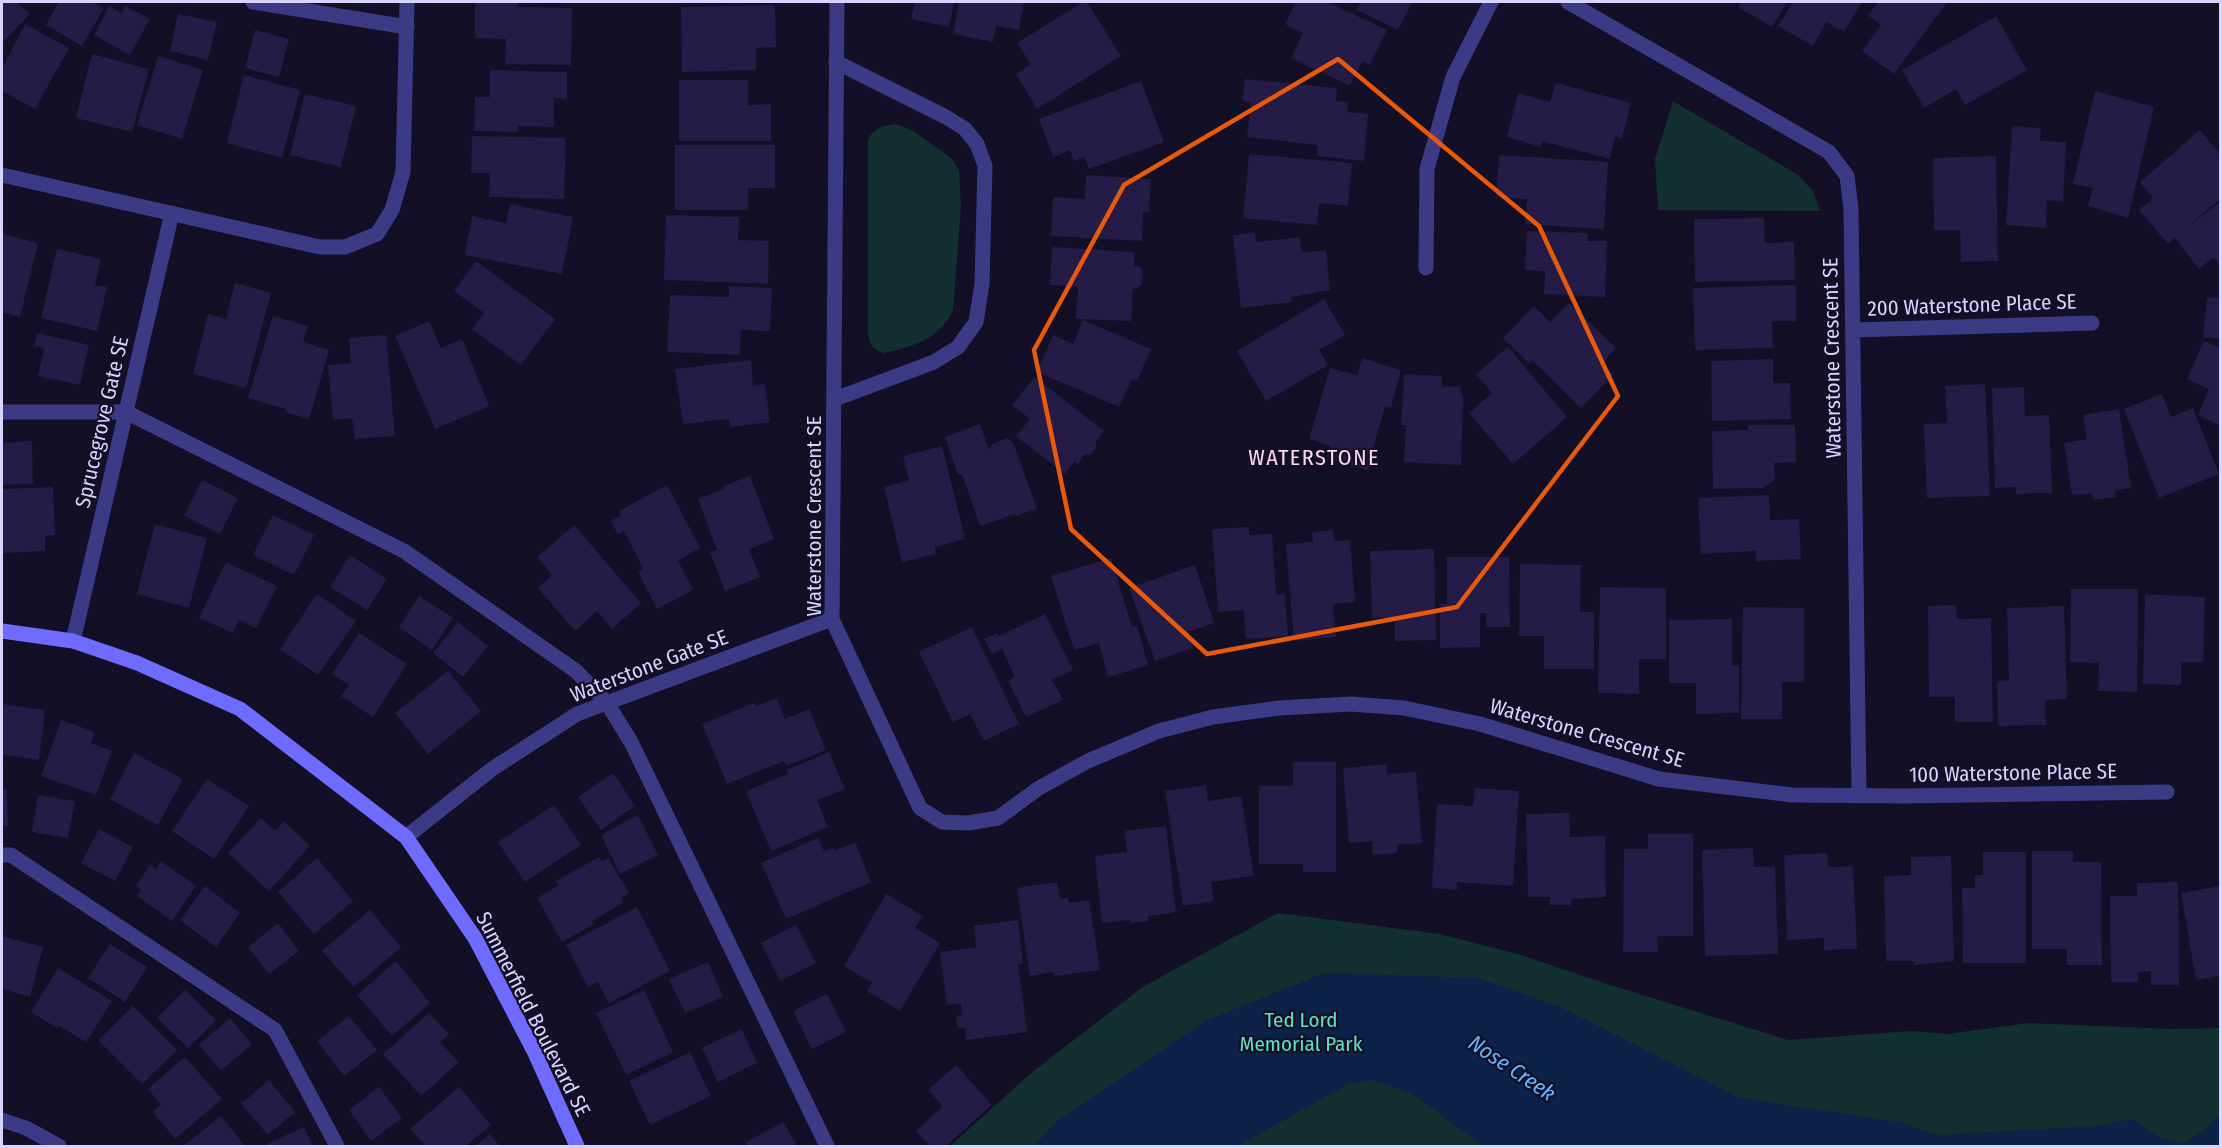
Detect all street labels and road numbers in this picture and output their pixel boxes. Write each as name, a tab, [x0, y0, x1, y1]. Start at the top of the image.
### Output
street label: Waterstone Crescent SE	[1817, 257, 1847, 459]
street label: 200 Waterstone Place SE	[1867, 288, 2077, 322]
street label: Sprucegrove Gate SE	[70, 333, 134, 510]
street label: Waterstone Crescent SE	[801, 415, 827, 616]
street label: Waterstone Gate SE	[567, 624, 732, 708]
street label: Waterstone Crescent SE	[1487, 693, 1687, 773]
street label: 100 Waterstone Place SE	[1909, 758, 2117, 788]
street label: Summerfield Boulevard SE	[470, 907, 596, 1121]

